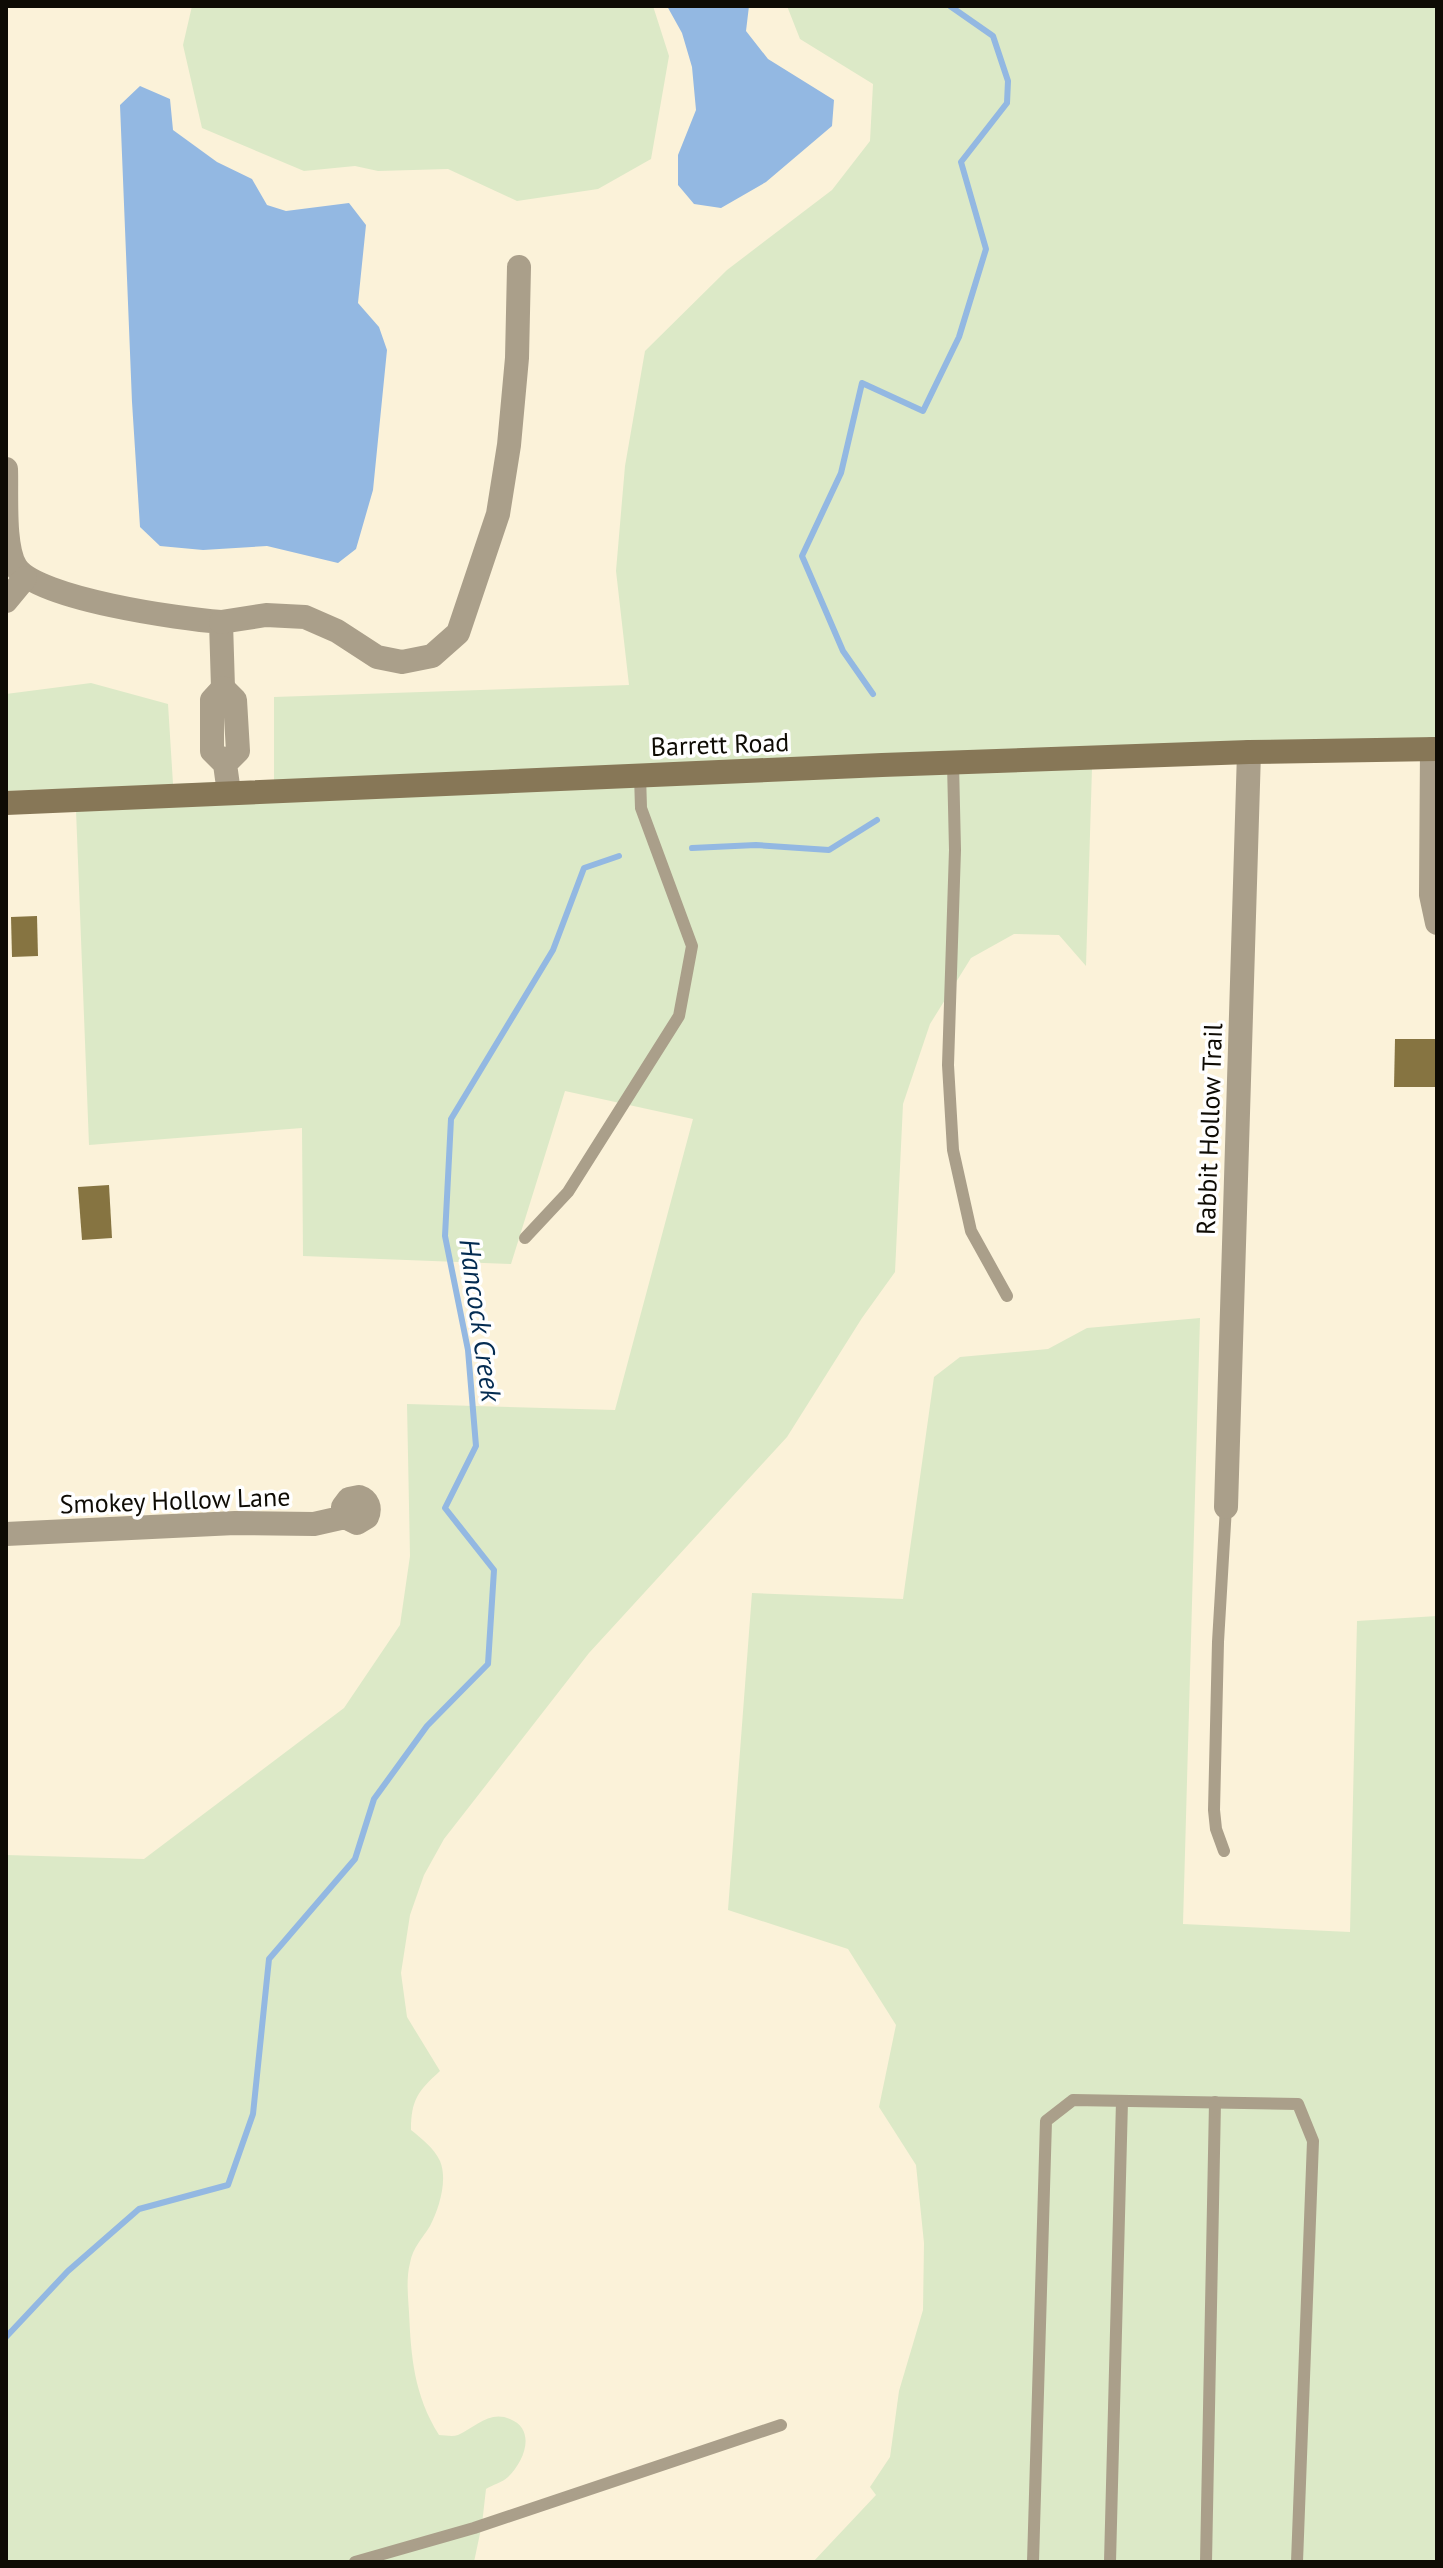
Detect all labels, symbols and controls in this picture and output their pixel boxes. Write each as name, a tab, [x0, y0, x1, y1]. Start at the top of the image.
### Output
street label: Barrett Road	[650, 725, 790, 763]
street label: Rabbit Hollow Trail	[1189, 1022, 1229, 1235]
water label: Hancock Creek	[451, 1236, 511, 1405]
street label: Smokey Hollow Lane	[59, 1479, 291, 1521]

